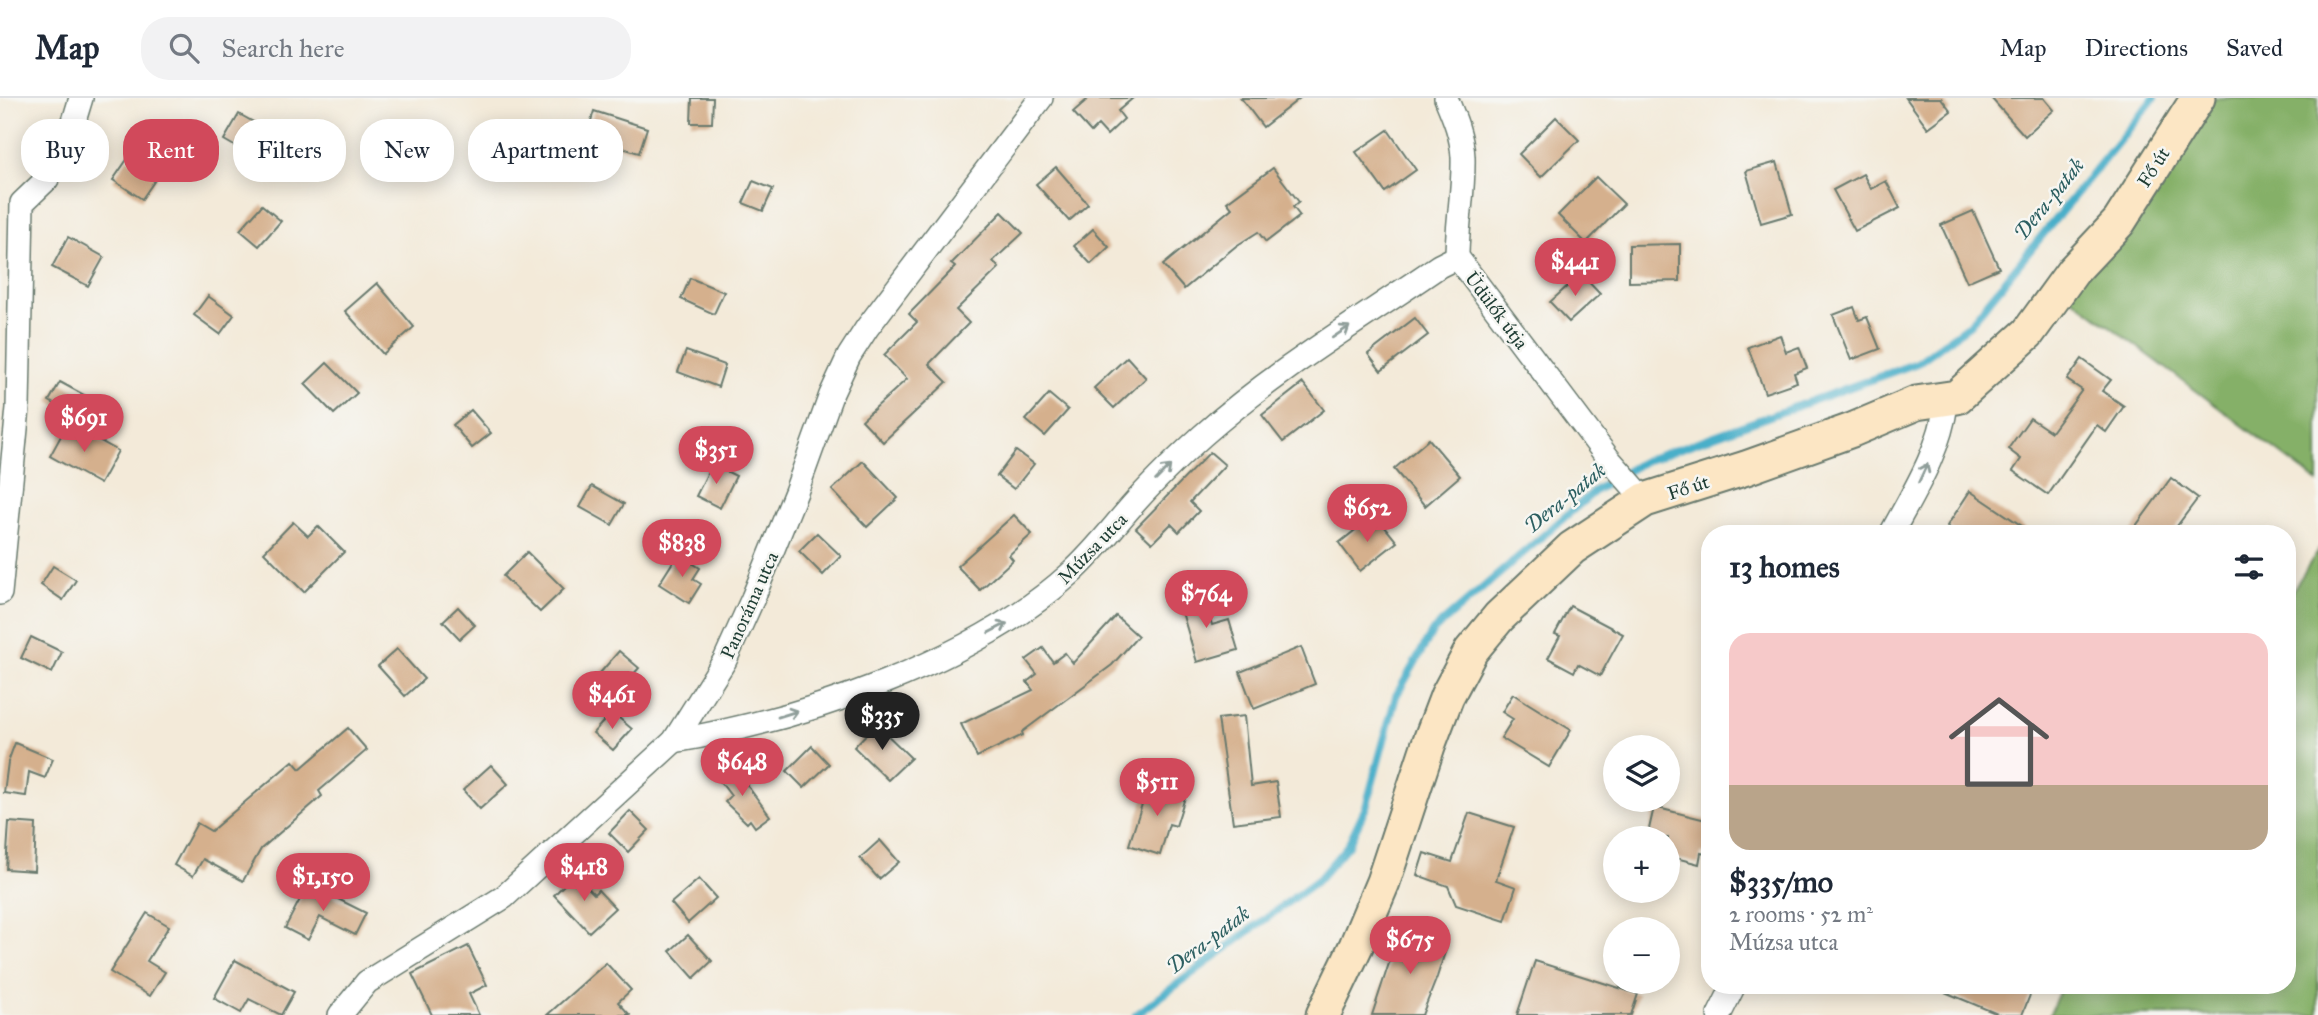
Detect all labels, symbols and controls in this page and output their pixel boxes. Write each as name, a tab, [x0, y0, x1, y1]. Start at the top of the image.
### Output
search box	[141, 17, 631, 80]
text: Map	[35, 28, 99, 68]
icon: search	[165, 29, 203, 67]
text: Search here	[221, 32, 345, 64]
text: Map	[2000, 33, 2047, 63]
text: Directions	[2085, 33, 2188, 63]
text: Saved	[2226, 33, 2283, 63]
chip: Buy	[21, 119, 109, 182]
chip: Rent	[123, 119, 219, 182]
chip: Filters	[233, 119, 346, 182]
chip: New	[360, 119, 454, 182]
chip: Apartment	[468, 119, 623, 182]
street label: Fő út	[2132, 143, 2175, 191]
water label: Dera-patak	[2008, 152, 2090, 245]
pin: $441	[1534, 238, 1616, 298]
text: $441	[1551, 247, 1599, 275]
street label: Üdülők útja	[1460, 267, 1534, 354]
one-way arrow	[1331, 325, 1350, 340]
pin: $691	[43, 394, 125, 454]
text: $691	[61, 403, 107, 431]
pin: $351	[675, 426, 757, 486]
text: $351	[695, 435, 737, 463]
water label: Dera-patak	[1519, 457, 1612, 539]
one-way arrow	[1917, 463, 1930, 484]
one-way arrow	[1154, 465, 1171, 482]
street label: Fő út	[1664, 470, 1712, 505]
pin: $652	[1326, 484, 1408, 544]
text: $652	[1343, 493, 1391, 521]
street label: Múzsa utca	[1053, 507, 1133, 589]
pin: $838	[641, 519, 723, 579]
text: $838	[658, 528, 706, 556]
street label: Panoráma utca	[716, 547, 784, 662]
icon: filters	[2230, 548, 2268, 586]
text: 13 homes	[1729, 549, 1840, 585]
pin: $764	[1165, 570, 1247, 630]
text: $764	[1181, 579, 1231, 607]
one-way arrow	[987, 621, 1008, 634]
pin: $461	[571, 672, 653, 731]
icon: home	[1936, 679, 2062, 805]
text: $461	[588, 680, 636, 708]
pin: $335	[841, 692, 923, 752]
text: $335	[861, 701, 903, 729]
one-way arrow	[776, 706, 798, 719]
map controls	[1603, 735, 1680, 994]
button: layers	[1603, 735, 1680, 812]
pin: $648	[701, 738, 783, 798]
text: $648	[717, 747, 767, 775]
pin: $511	[1116, 758, 1198, 818]
text: $511	[1136, 767, 1178, 795]
button: +	[1603, 826, 1680, 903]
pin: $418	[543, 844, 625, 903]
text: $418	[560, 852, 608, 880]
pin: $1,150	[266, 854, 380, 913]
text: $1,150	[292, 862, 354, 890]
text: $335/mo	[1729, 864, 1833, 900]
water label: Dera-patak	[1161, 900, 1255, 980]
text: 2 rooms · 52 m²	[1729, 900, 1873, 928]
pin: $675	[1369, 916, 1451, 976]
button: −	[1603, 917, 1680, 994]
text: $675	[1386, 925, 1434, 953]
text: Múzsa utca	[1729, 928, 1838, 956]

